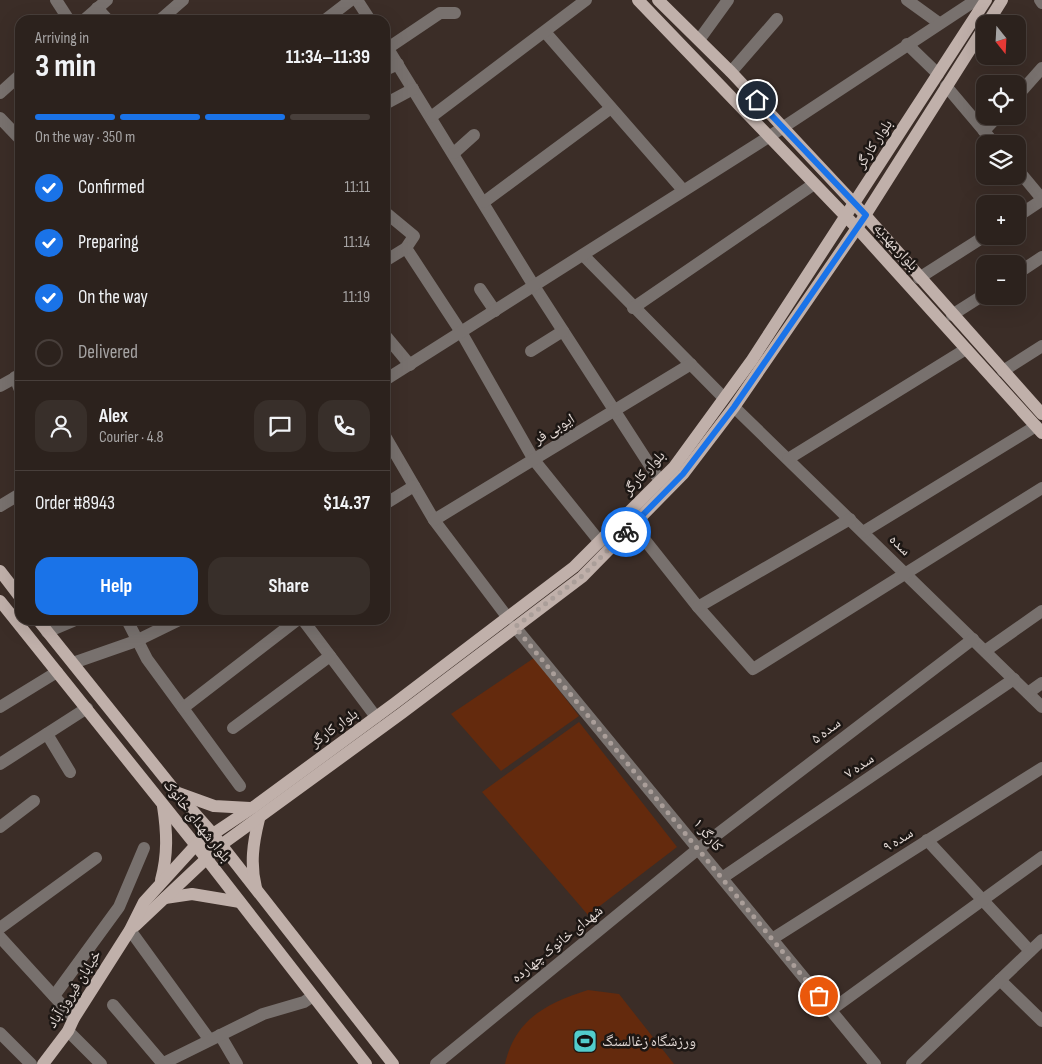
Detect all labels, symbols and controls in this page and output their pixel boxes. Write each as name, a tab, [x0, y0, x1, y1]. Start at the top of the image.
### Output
north arrow	[976, 15, 1026, 65]
map controls	[976, 15, 1026, 305]
text: Arriving in	[35, 29, 89, 48]
text: 11:34–11:39	[286, 46, 370, 69]
text: 3 min	[35, 47, 96, 86]
button: locate	[976, 75, 1026, 125]
pin	[736, 79, 778, 121]
icon: home	[743, 86, 771, 114]
street label: بلوار کارگر	[851, 116, 897, 173]
text: On the way · 350 m	[35, 128, 135, 147]
button: layers	[976, 135, 1026, 185]
icon: check	[35, 174, 63, 202]
text: Confirmed	[78, 176, 145, 199]
text: 11:11	[345, 178, 370, 197]
button: +	[976, 195, 1026, 245]
street label: بلوار مهدیه	[869, 219, 923, 275]
icon: check	[35, 229, 63, 257]
text: Preparing	[78, 231, 139, 254]
text: 11:14	[343, 233, 370, 252]
button: −	[976, 255, 1026, 305]
icon: check	[35, 284, 63, 312]
text: On the way	[78, 286, 148, 309]
text: 11:19	[343, 288, 370, 307]
text: Delivered	[78, 341, 138, 364]
button: person	[35, 400, 87, 452]
button: chat	[254, 400, 306, 452]
button: phone	[318, 400, 370, 452]
text: Alex	[99, 405, 128, 428]
street label: ایوبی فر	[529, 409, 578, 449]
text: Courier · 4.8	[99, 428, 163, 447]
street label: بلوار کارگر	[618, 447, 670, 500]
text: Order #8943	[35, 492, 115, 515]
text: $14.37	[323, 492, 370, 515]
courier	[601, 507, 651, 557]
icon: bike	[612, 518, 640, 546]
street label: سده	[885, 530, 915, 560]
button: Help	[35, 557, 198, 615]
button: Share	[208, 557, 370, 615]
street label: بلوار کارگر	[305, 704, 362, 752]
street label: سده ۵	[807, 714, 845, 748]
street label: سده ۷	[840, 749, 878, 783]
street label: بلوار شهدای خانوک	[159, 776, 235, 866]
street label: کارگر ۱	[689, 815, 727, 855]
street label: سده ۹	[879, 823, 917, 857]
street label: شهدای خانوک چهارده	[507, 901, 607, 987]
street label: خیابان فیروز آباد	[42, 946, 106, 1032]
pin	[798, 975, 840, 1017]
icon: bag	[805, 982, 833, 1010]
sports icon: ورزشگاه زغالسنگ	[572, 1028, 598, 1054]
place label: ورزشگاه زغالسنگ	[602, 1032, 696, 1051]

